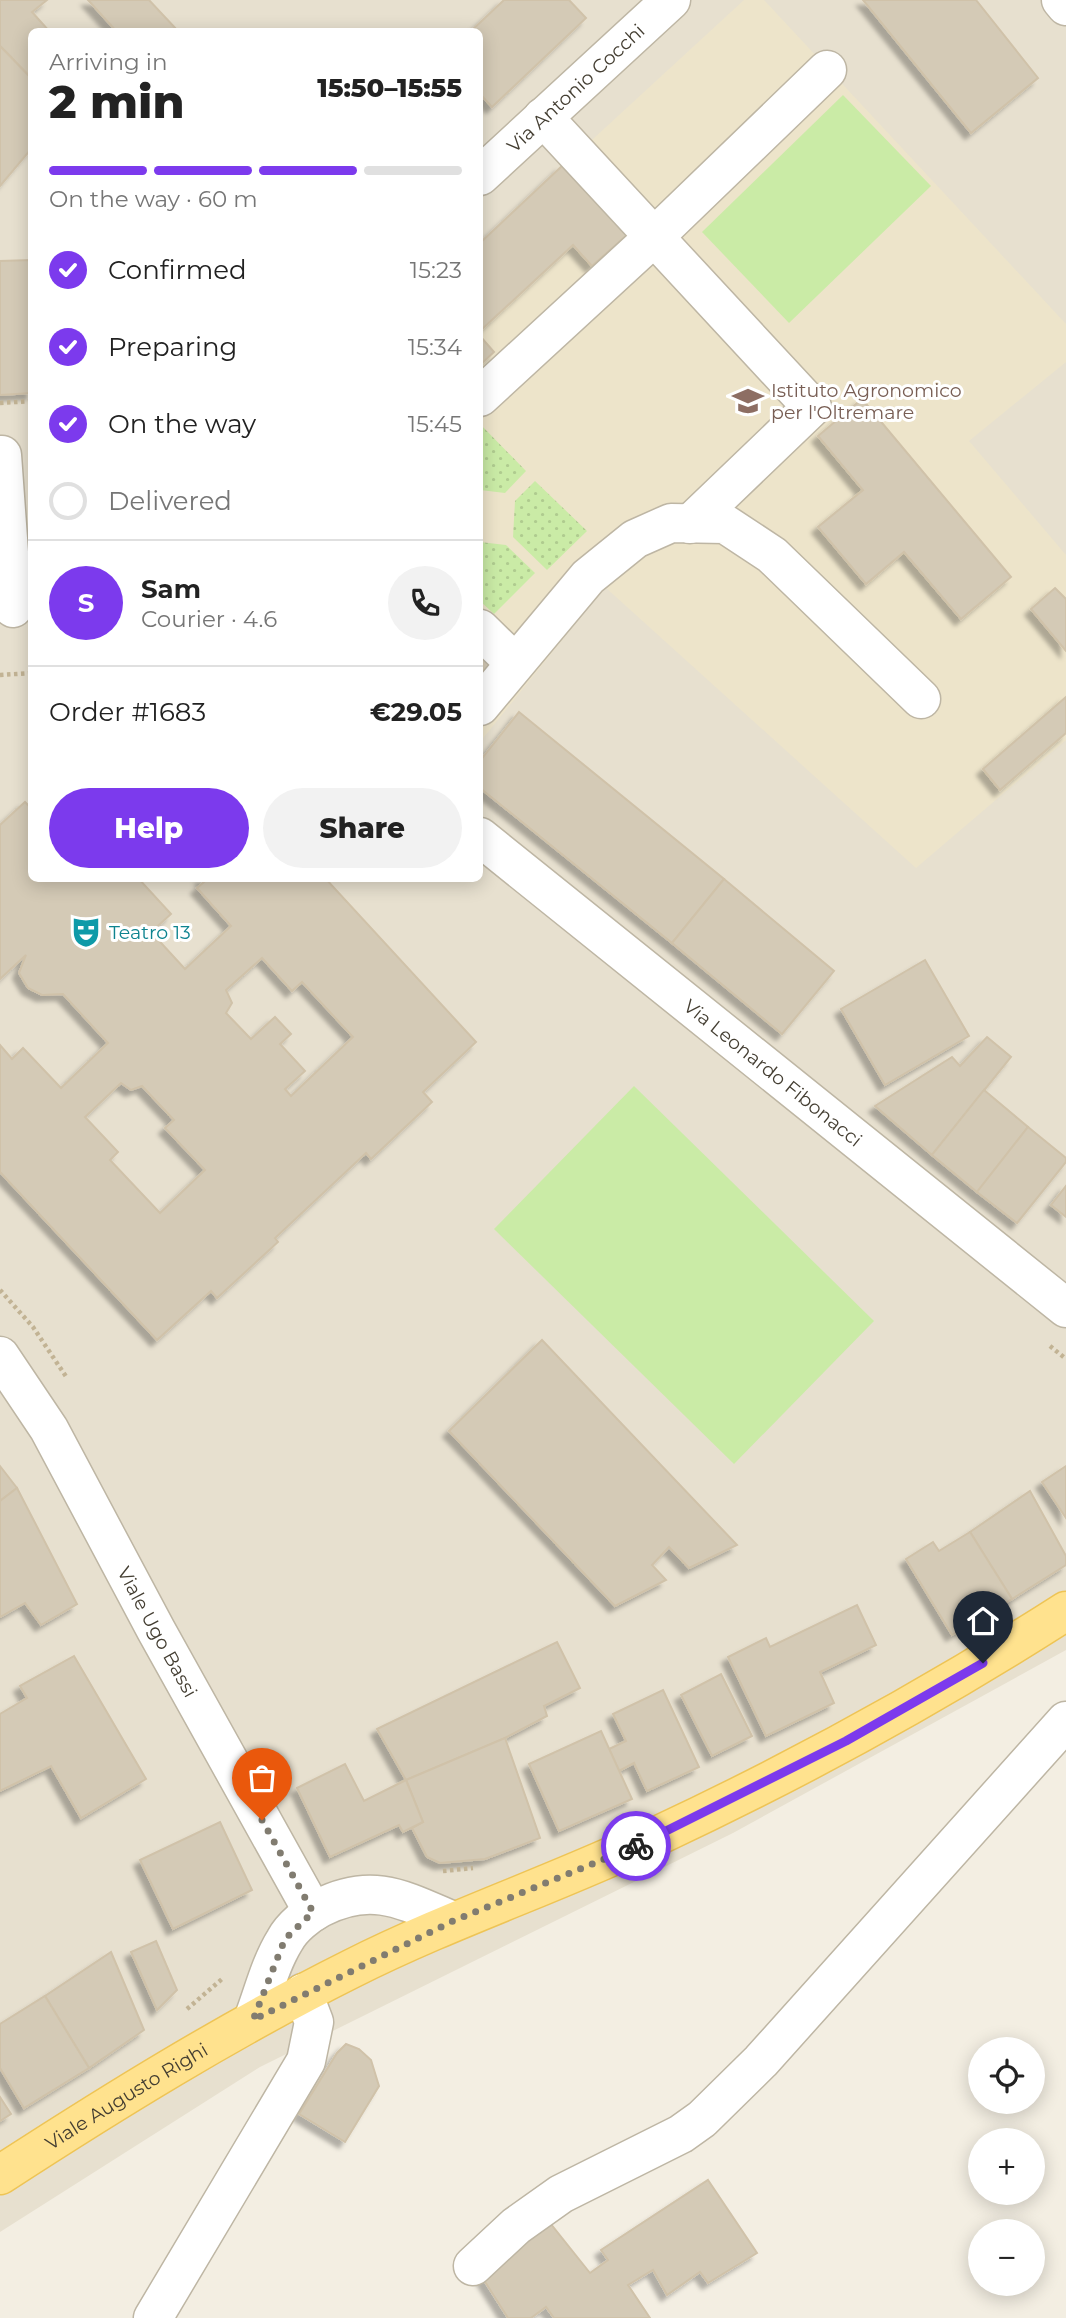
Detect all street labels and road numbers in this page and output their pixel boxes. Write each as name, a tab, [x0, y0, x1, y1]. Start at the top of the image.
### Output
street label: Via Antonio Cocchi	[502, 19, 650, 157]
street label: Via Leonardo Fibonacci	[679, 994, 867, 1152]
street label: Viale Ugo Bassi	[112, 1563, 202, 1701]
street label: Viale Augusto Righi	[41, 2038, 212, 2155]

